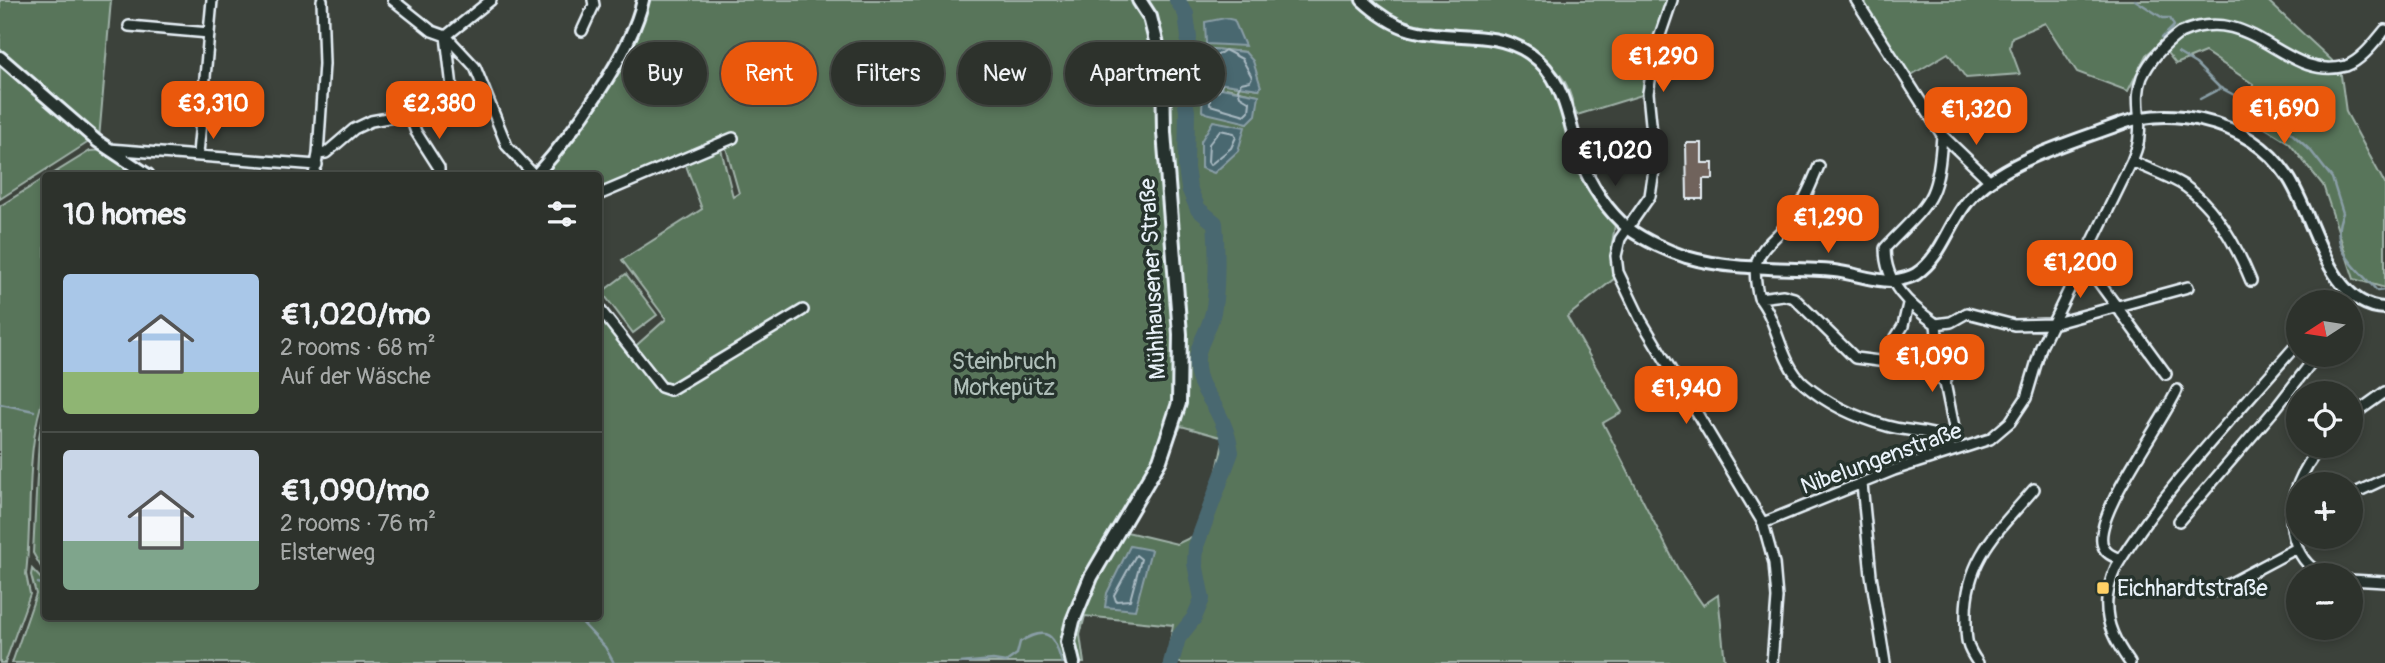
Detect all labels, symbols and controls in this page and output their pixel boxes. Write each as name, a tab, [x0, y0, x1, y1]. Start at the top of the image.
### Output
pin: €1,290	[1606, 34, 1720, 94]
chip: Buy	[623, 42, 707, 105]
chip: Rent	[721, 42, 817, 105]
chip: Filters	[831, 42, 944, 105]
chip: New	[958, 42, 1051, 105]
chip: Apartment	[1065, 42, 1225, 105]
text: €1,290	[1628, 42, 1698, 71]
pin: €3,310	[156, 82, 270, 141]
pin: €2,380	[382, 82, 496, 141]
pin: €1,690	[2227, 86, 2341, 146]
pin: €1,320	[1919, 88, 2033, 147]
text: €3,310	[177, 89, 249, 118]
text: €2,380	[402, 89, 476, 118]
text: €1,690	[2249, 94, 2319, 123]
text: €1,320	[1940, 95, 2012, 124]
pin: €1,020	[1558, 128, 1672, 188]
text: €1,020	[1578, 136, 1652, 165]
street label: Mühlhausener Straße	[1133, 177, 1172, 380]
icon: filters	[543, 195, 581, 233]
text: 10 homes	[63, 196, 186, 233]
pin: €1,290	[1771, 196, 1885, 255]
text: €1,290	[1793, 203, 1863, 232]
pin: €1,200	[2023, 240, 2137, 300]
text: €1,200	[2043, 248, 2117, 277]
north arrow	[2286, 290, 2362, 368]
map controls	[2286, 290, 2363, 640]
text: €1,020/mo	[280, 296, 430, 333]
icon: home	[119, 302, 203, 386]
text: 2 rooms · 68 m²	[280, 333, 436, 362]
pin: €1,090	[1875, 334, 1989, 394]
text: €1,090	[1895, 342, 1969, 371]
park label: Steinbruch Morkepütz	[952, 347, 1056, 402]
text: Auf der Wäsche	[280, 362, 431, 391]
pin: €1,940	[1629, 366, 1743, 426]
text: €1,940	[1651, 374, 1721, 403]
button: locate	[2286, 381, 2363, 458]
street label: Nibelungenstraße	[1796, 416, 1966, 501]
text: €1,090/mo	[280, 472, 429, 509]
button: +	[2286, 472, 2363, 549]
icon: home	[119, 478, 203, 562]
text: 2 rooms · 76 m²	[280, 509, 436, 538]
text: Elsterweg	[280, 538, 375, 567]
button: −	[2286, 563, 2363, 640]
place label: Eichhardtstraße	[2117, 574, 2268, 603]
marker: Eichhardtstraße	[2095, 580, 2111, 596]

